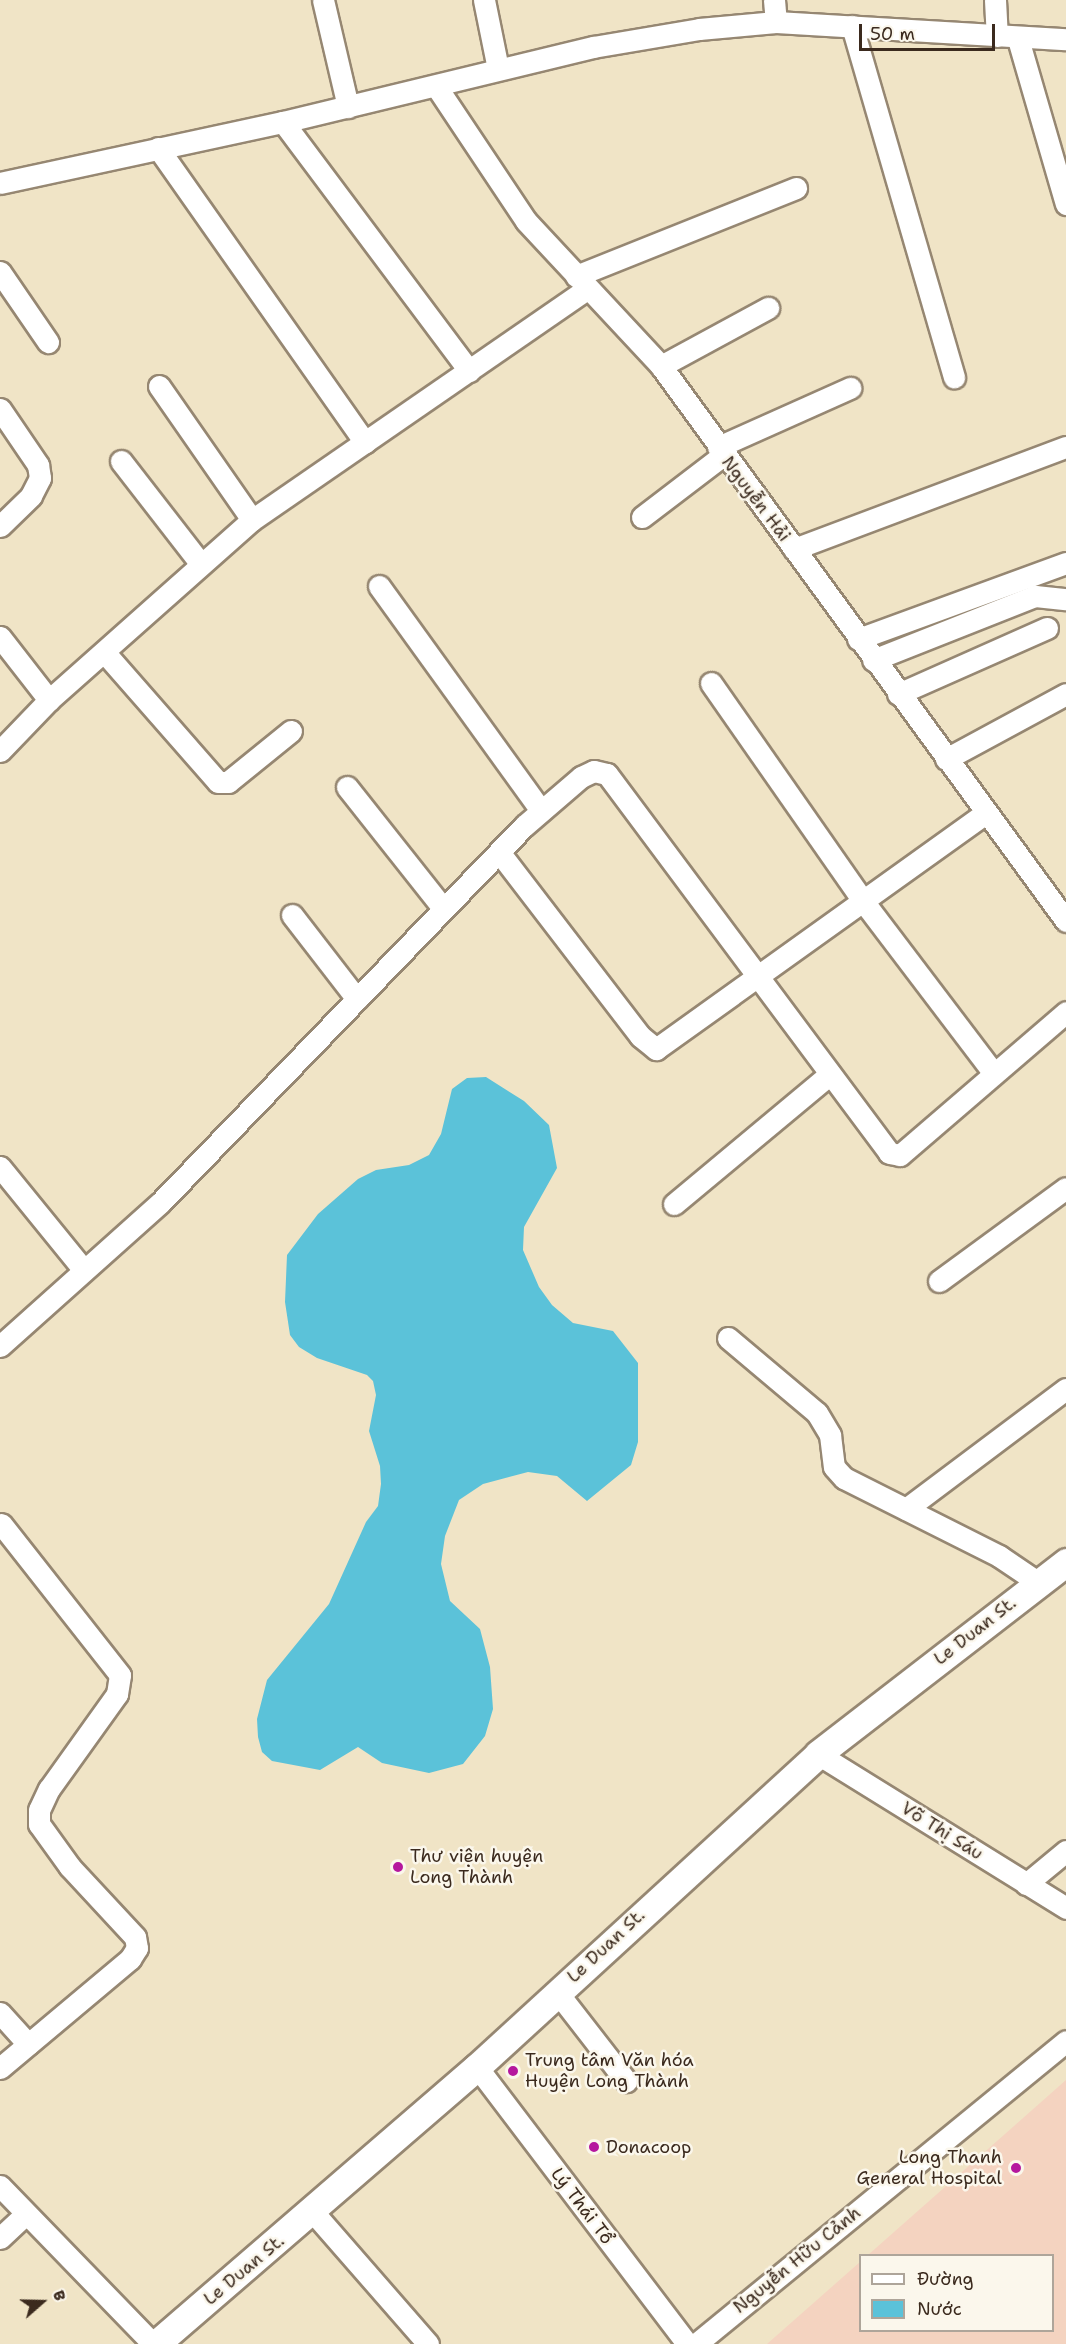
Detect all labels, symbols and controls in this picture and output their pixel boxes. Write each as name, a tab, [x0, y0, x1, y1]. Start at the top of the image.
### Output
scale bar	[862, 12, 998, 50]
text: 50 m	[870, 22, 915, 46]
street label: Nguyễn Hải	[717, 452, 795, 546]
street label: Le Duan St.	[930, 1592, 1020, 1670]
street label: Võ Thị Sáu	[897, 1797, 987, 1865]
place label: Thư viện huyện Long Thành	[410, 1846, 543, 1888]
marker: Thư viện huyện Long Thành	[391, 1860, 405, 1874]
street label: Le Duan St.	[563, 1905, 649, 1987]
place label: Trung tâm Văn hóa Huyện Long Thành	[525, 2050, 694, 2092]
marker: Trung tâm Văn hóa Huyện Long Thành	[506, 2064, 520, 2078]
place label: Donacoop	[606, 2136, 691, 2158]
marker: Donacoop	[587, 2140, 601, 2154]
place label: Long Thanh General Hospital	[856, 2147, 1002, 2190]
marker: Long Thanh General Hospital	[1007, 2159, 1025, 2177]
street label: Lý Thái Tổ	[546, 2164, 618, 2248]
street label: Nguyễn Hữu Cảnh	[729, 2202, 865, 2318]
street label: Le Duan St.	[199, 2230, 289, 2310]
legend	[859, 2254, 1054, 2332]
text: Đường	[917, 2267, 974, 2291]
north arrow	[12, 2272, 72, 2332]
text: B	[48, 2287, 71, 2304]
text: Nước	[917, 2297, 962, 2321]

